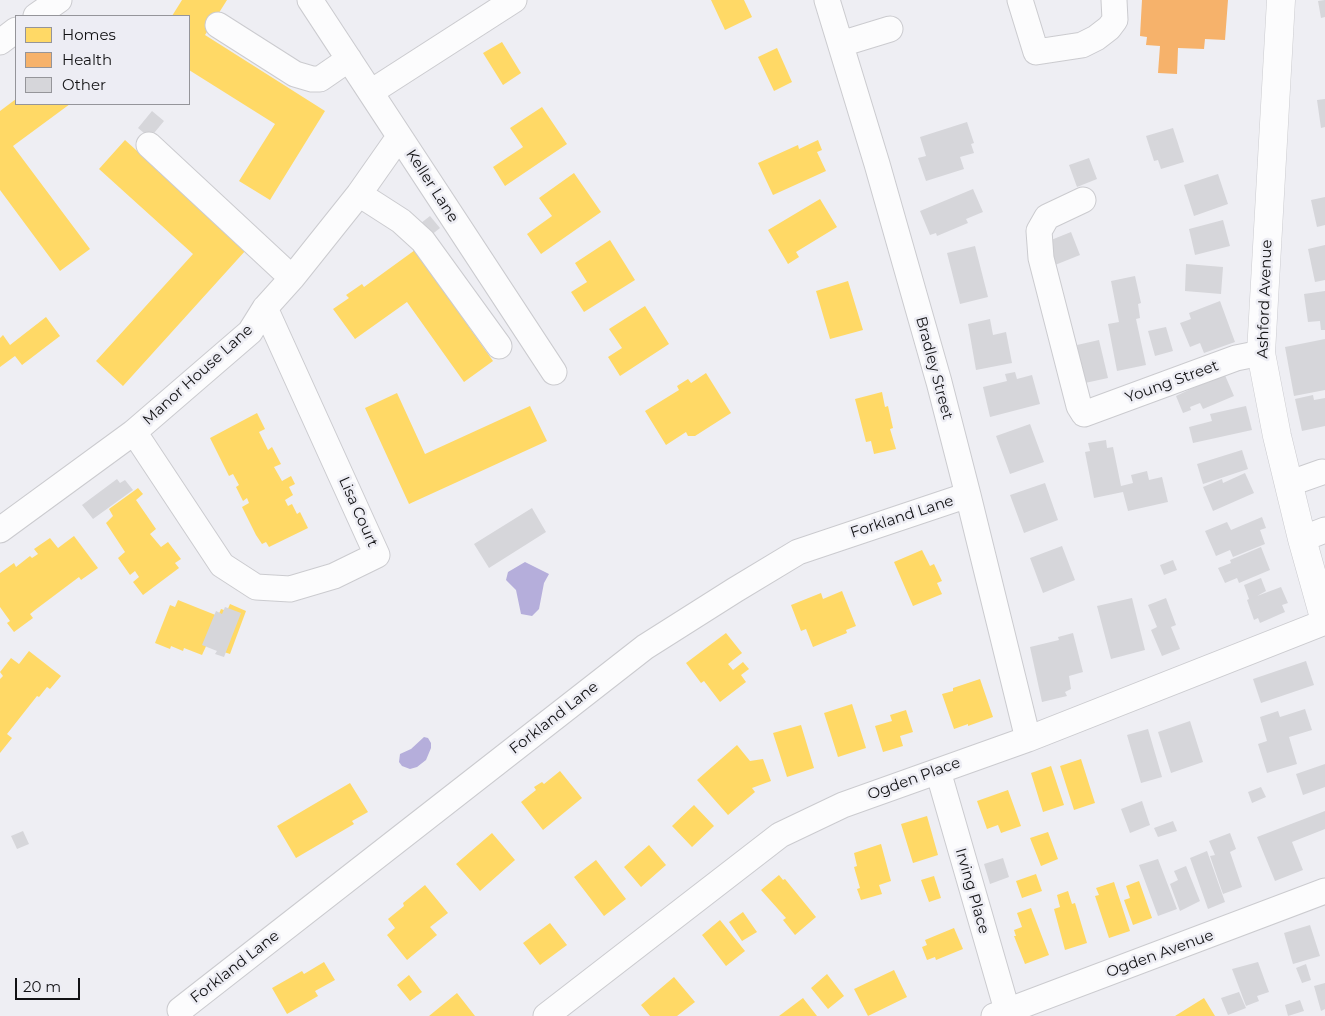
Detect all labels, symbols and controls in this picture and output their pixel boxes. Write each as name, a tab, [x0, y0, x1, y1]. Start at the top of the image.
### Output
legend	[15, 15, 190, 105]
text: Homes	[62, 25, 116, 44]
text: Health	[62, 50, 112, 69]
text: Other	[62, 75, 106, 94]
street label: Keller Lane	[402, 146, 462, 226]
street label: Ashford Avenue	[1254, 239, 1276, 359]
street label: Bradley Street	[912, 314, 956, 422]
street label: Manor House Lane	[139, 321, 257, 429]
street label: Young Street	[1123, 357, 1221, 407]
street label: Lisa Court	[335, 474, 381, 550]
street label: Forkland Lane	[848, 492, 956, 542]
street label: Forkland Lane	[506, 678, 602, 758]
street label: Ogden Place	[865, 754, 963, 804]
street label: Irving Place	[951, 846, 993, 936]
street label: Ogden Avenue	[1104, 926, 1216, 982]
street label: Forkland Lane	[187, 927, 283, 1007]
scale bar	[18, 968, 82, 1000]
text: 20 m	[23, 977, 61, 996]

